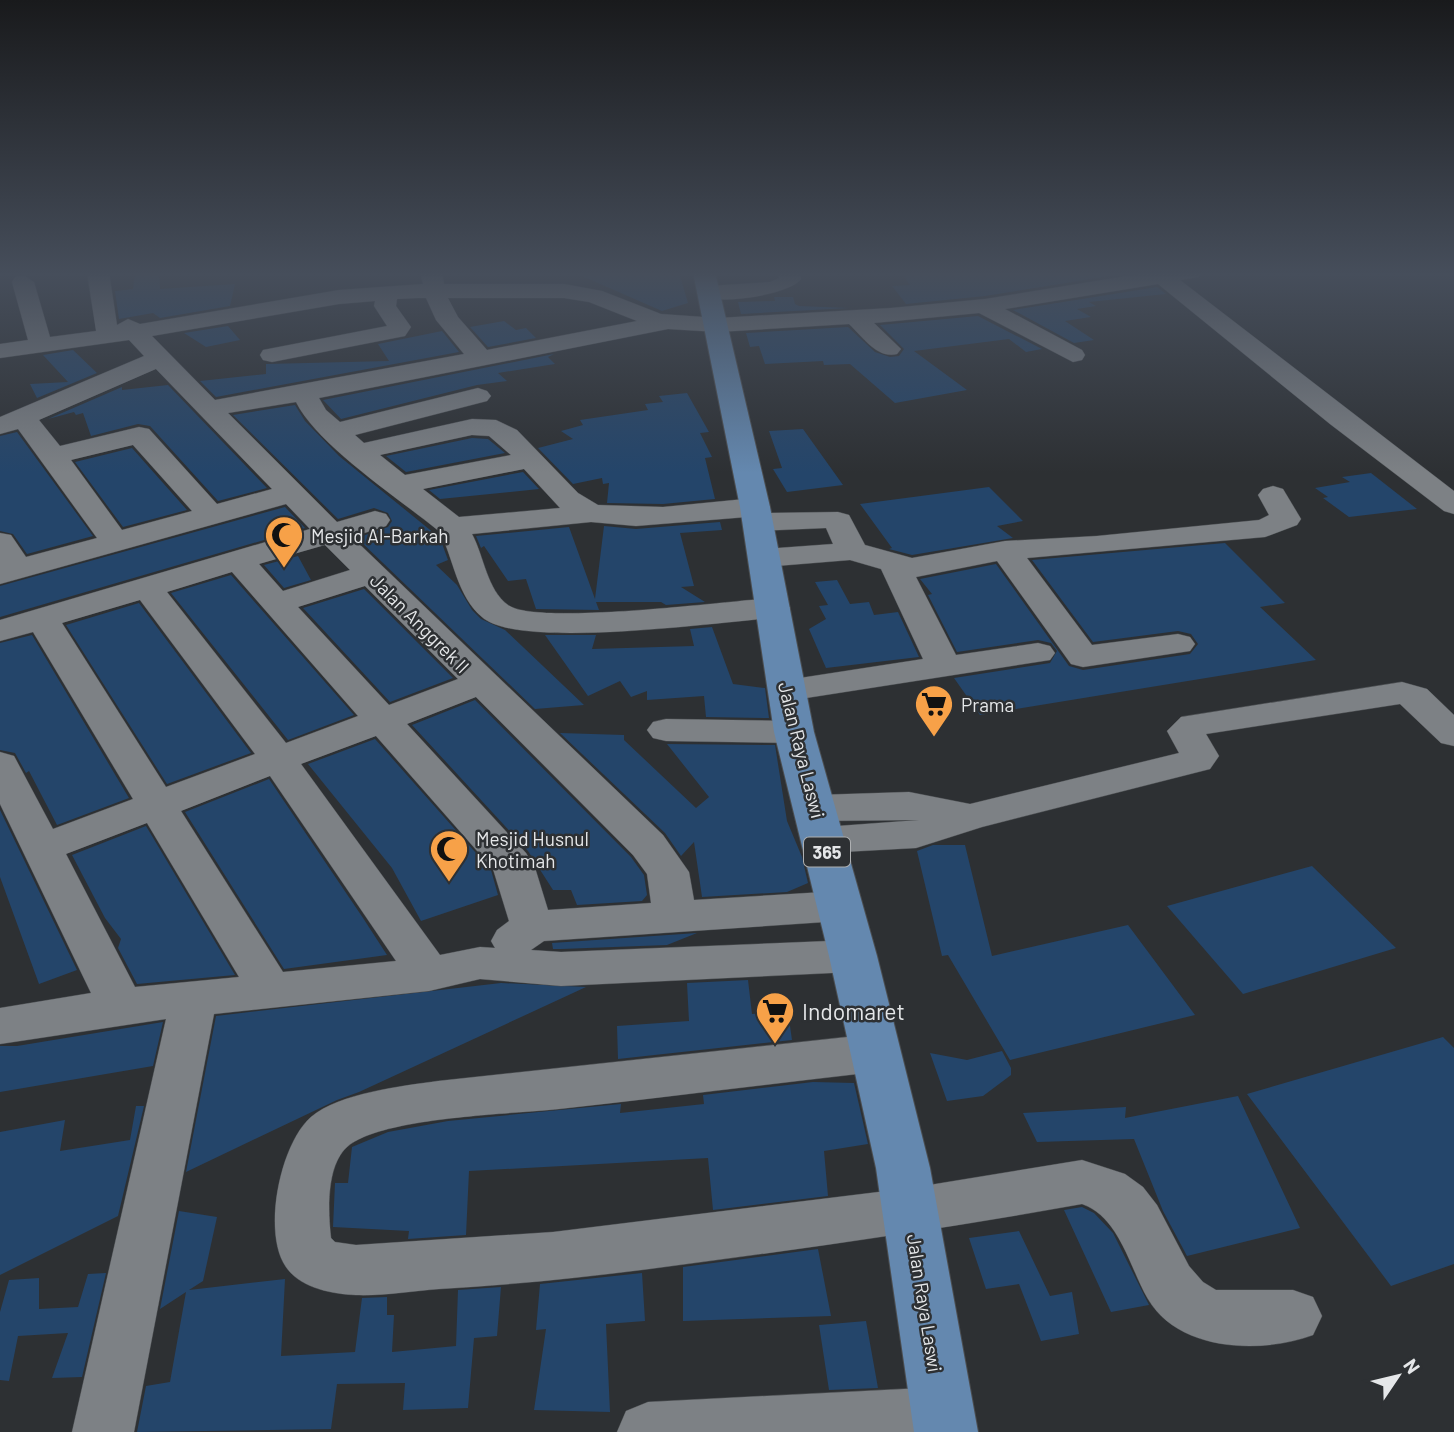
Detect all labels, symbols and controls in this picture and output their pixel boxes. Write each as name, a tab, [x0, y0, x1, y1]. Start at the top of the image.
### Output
mosque icon: Mesjid Al-Barkah	[263, 514, 305, 569]
place label: Mesjid Al-Barkah	[311, 524, 448, 547]
street label: Jalan Anggrek II	[366, 569, 474, 677]
street label: Jalan Raya Laswi	[774, 679, 830, 821]
supermarket icon: Prama	[913, 683, 955, 738]
place label: Prama	[961, 693, 1014, 716]
place label: Mesjid Husnul Khotimah	[476, 827, 589, 872]
mosque icon: Mesjid Husnul Khotimah	[428, 828, 470, 883]
road number: 365	[804, 838, 850, 866]
supermarket icon: Indomaret	[754, 990, 796, 1045]
place label: Indomaret	[802, 997, 905, 1025]
street label: Jalan Raya Laswi	[903, 1232, 947, 1374]
north arrow	[1363, 1341, 1433, 1411]
text: N	[1399, 1354, 1425, 1378]

